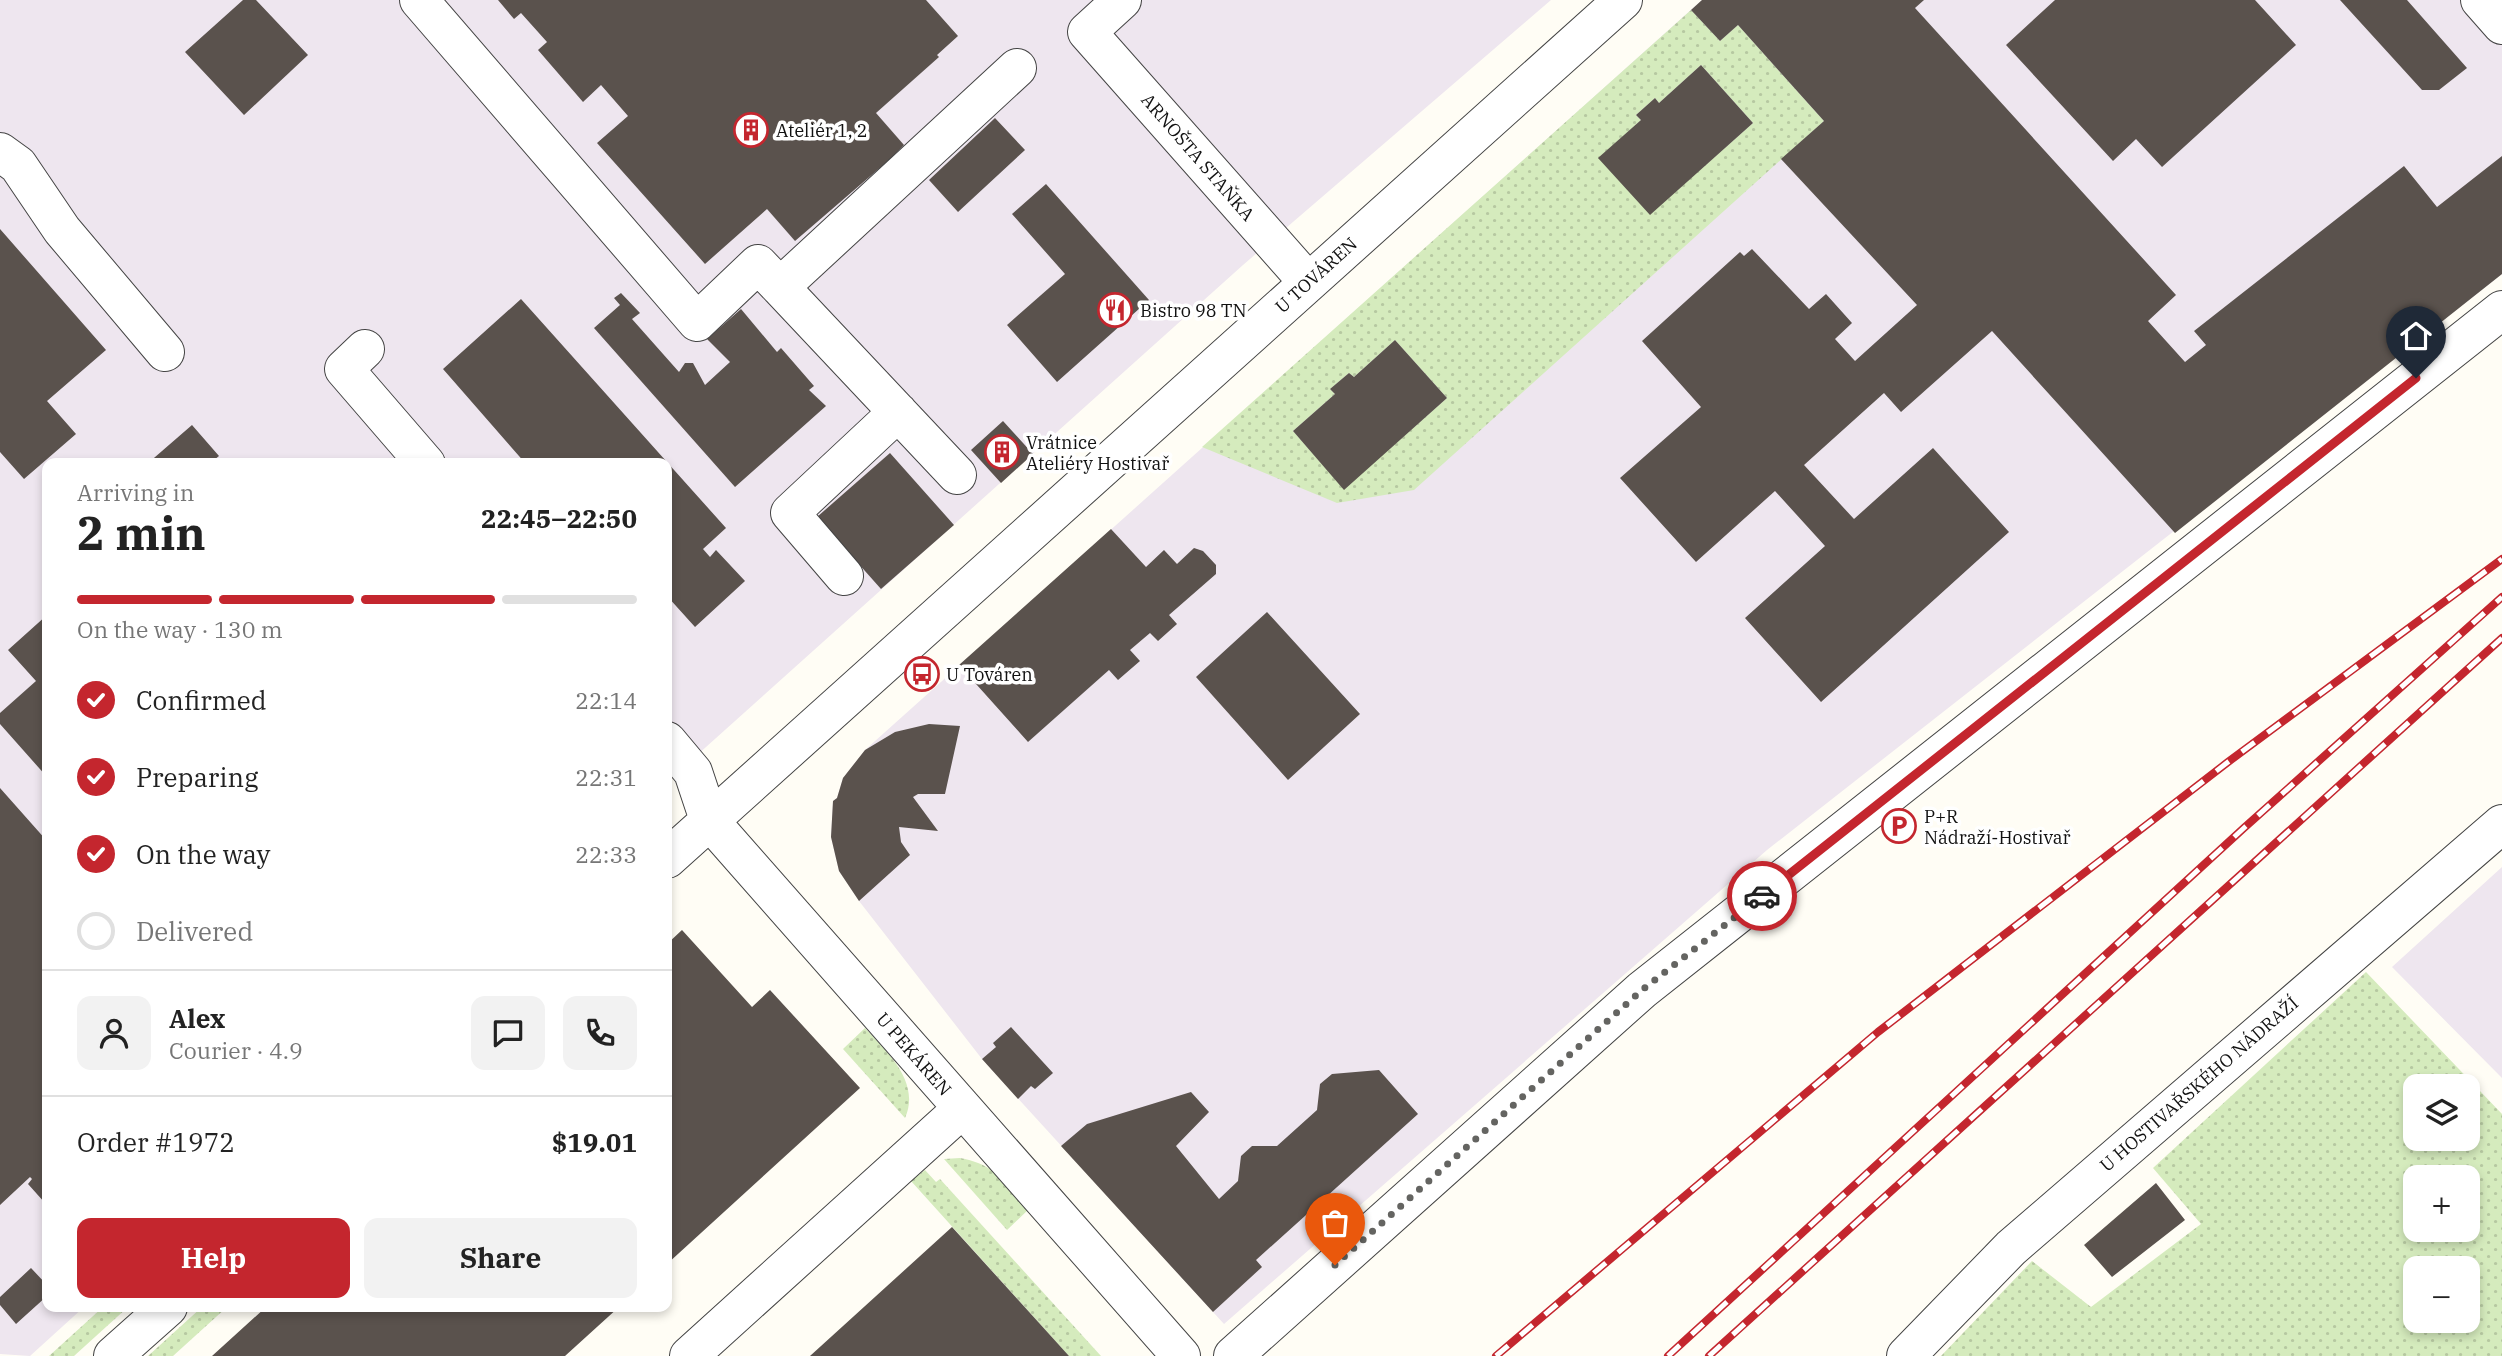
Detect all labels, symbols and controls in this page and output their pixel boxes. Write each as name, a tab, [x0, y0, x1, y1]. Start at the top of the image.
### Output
street label: ARNOŠTA STAŇKA	[1136, 88, 1261, 226]
building icon: Ateliér 1, 2	[732, 111, 770, 149]
place label: Ateliér 1, 2	[776, 119, 868, 142]
street label: U TOVÁREN	[1270, 232, 1362, 318]
restaurant icon: Bistro 98 TN	[1096, 291, 1134, 329]
place label: Bistro 98 TN	[1140, 299, 1247, 322]
pin	[2386, 306, 2446, 378]
icon: home	[2397, 317, 2435, 355]
place label: Vrátnice Ateliéry Hostivař	[1026, 431, 1169, 475]
building icon: Vrátnice Ateliéry Hostivař	[983, 433, 1021, 471]
text: Arriving in	[77, 477, 194, 507]
text: 22:45–22:50	[481, 501, 637, 535]
text: 2 min	[77, 503, 206, 563]
text: On the way · 130 m	[77, 614, 283, 644]
bus stop icon: U Továren	[903, 655, 941, 693]
place label: U Továren	[946, 663, 1033, 686]
icon: check	[77, 681, 115, 719]
text: Confirmed	[136, 683, 267, 717]
text: 22:14	[575, 685, 637, 715]
icon: check	[77, 758, 115, 796]
text: Preparing	[136, 760, 258, 794]
text: 22:31	[575, 762, 637, 792]
place label: P+R Nádraží-Hostivař	[1924, 805, 2071, 849]
parking icon: P+R Nádraží-Hostivař	[1880, 807, 1918, 845]
icon: check	[77, 835, 115, 873]
text: On the way	[136, 837, 270, 871]
text: 22:33	[575, 839, 637, 869]
courier	[1727, 861, 1797, 931]
icon: car	[1743, 877, 1781, 915]
text: Delivered	[136, 914, 253, 948]
street label: U HOSTIVAŘSKÉHO NÁDRAŽÍ	[2095, 991, 2303, 1177]
button: person	[77, 996, 151, 1070]
button: chat	[471, 996, 545, 1070]
button: phone	[563, 996, 637, 1070]
text: Alex	[169, 1001, 225, 1035]
street label: U PEKÁREN	[872, 1008, 956, 1100]
text: Courier · 4.9	[169, 1035, 303, 1065]
map controls	[2403, 1074, 2480, 1333]
button: layers	[2403, 1074, 2480, 1151]
text: Order #1972	[77, 1125, 235, 1159]
text: $19.01	[552, 1125, 637, 1159]
button: +	[2403, 1165, 2480, 1242]
pin	[1305, 1193, 1365, 1265]
icon: bag	[1316, 1204, 1354, 1242]
button: Help	[77, 1218, 350, 1298]
button: Share	[364, 1218, 637, 1298]
button: −	[2403, 1256, 2480, 1333]

